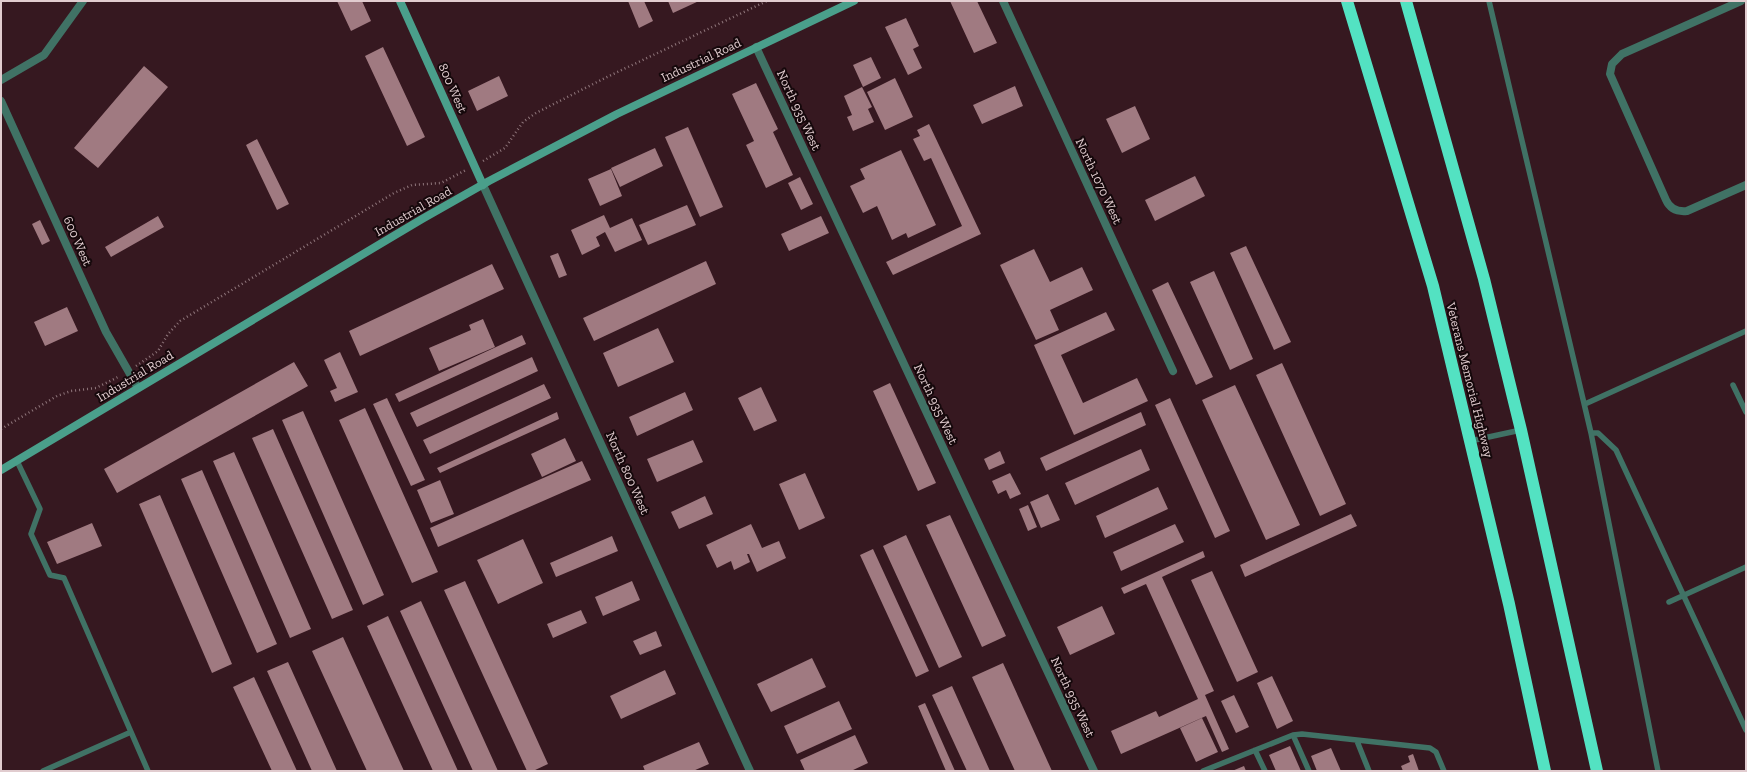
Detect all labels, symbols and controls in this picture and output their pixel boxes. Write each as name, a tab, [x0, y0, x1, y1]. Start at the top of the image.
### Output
street label: Industrial Road	[659, 35, 743, 85]
street label: 800 West	[435, 61, 471, 115]
street label: North 935 West	[774, 67, 824, 153]
street label: North 1070 West	[1073, 136, 1126, 227]
street label: Industrial Road	[372, 183, 454, 239]
street label: 600 West	[60, 214, 96, 268]
street label: Veterans Memorial Highway	[1443, 300, 1497, 460]
street label: Industrial Road	[94, 347, 176, 405]
street label: North 935 West	[911, 361, 961, 447]
street label: North 800 West	[603, 429, 653, 517]
street label: North 935 West	[1048, 654, 1098, 740]

